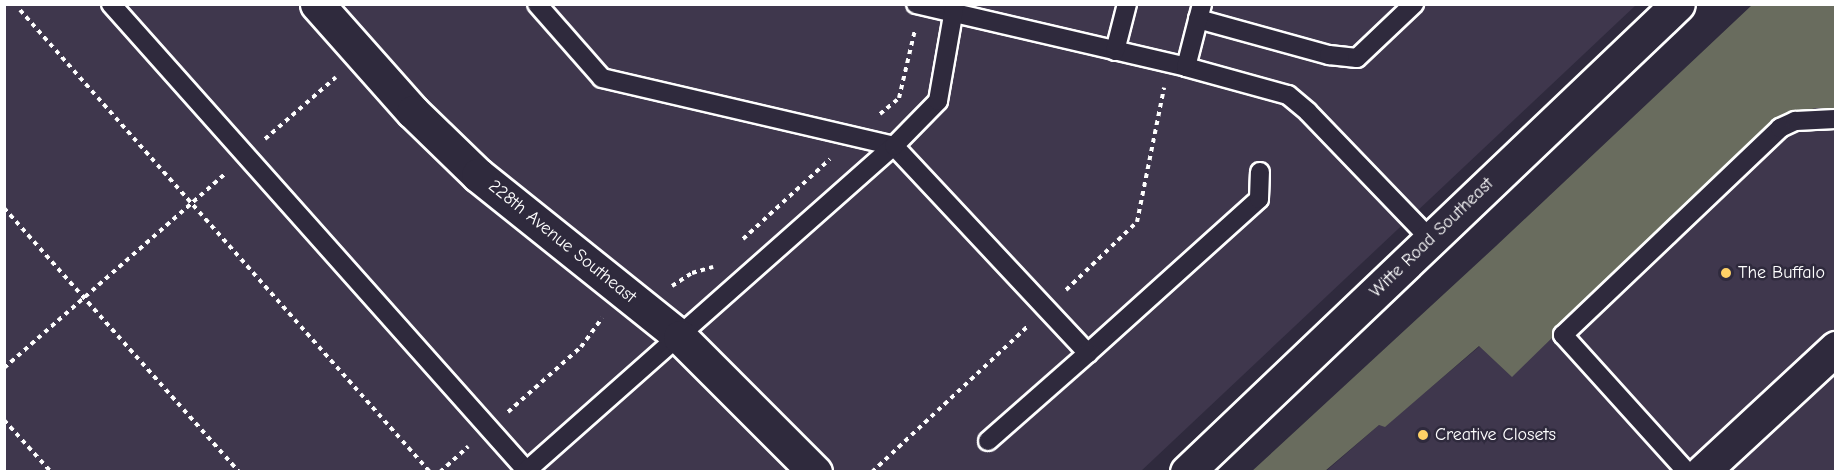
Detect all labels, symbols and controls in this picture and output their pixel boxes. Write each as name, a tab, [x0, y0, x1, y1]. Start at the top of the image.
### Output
street label: Witte Road Southeast	[1366, 173, 1498, 303]
street label: 228th Avenue Southeast	[484, 176, 640, 308]
place label: The Buffalo	[1738, 262, 1825, 284]
marker: The Buffalo	[1719, 266, 1733, 280]
place label: Creative Closets	[1435, 424, 1556, 446]
marker: Creative Closets	[1416, 428, 1430, 442]

